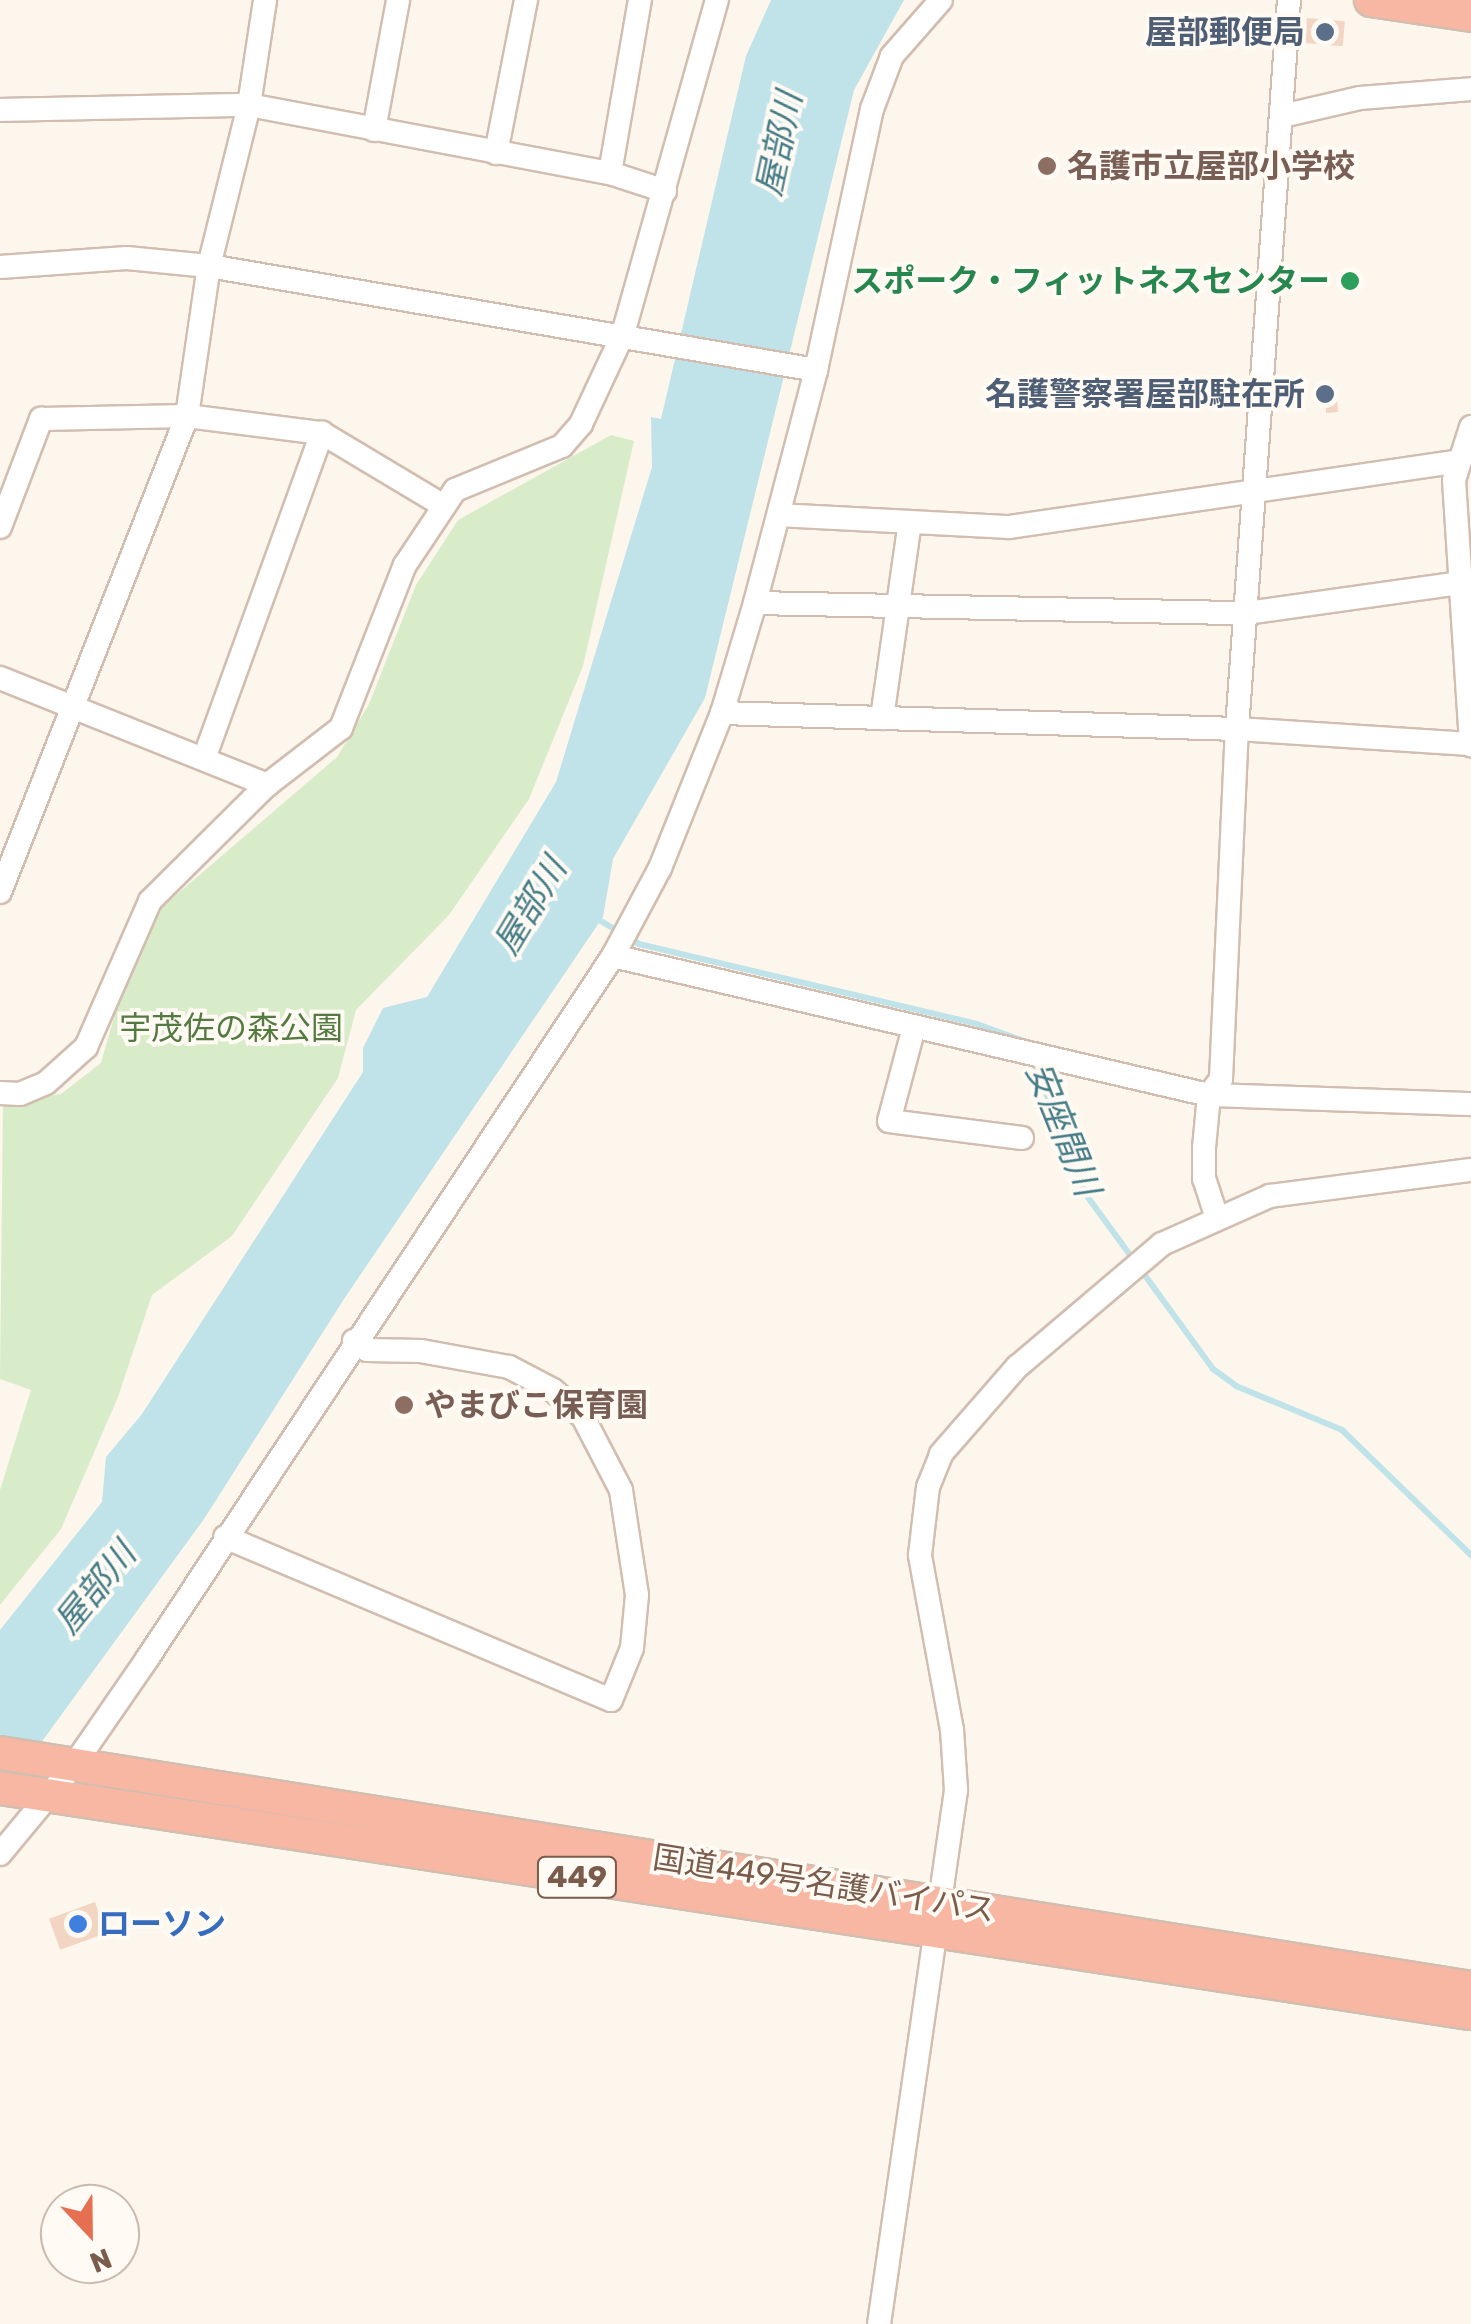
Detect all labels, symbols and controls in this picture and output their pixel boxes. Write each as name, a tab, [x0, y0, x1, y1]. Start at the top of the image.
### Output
place label: 屋部郵便局	[1145, 13, 1305, 51]
marker: 屋部郵便局	[1314, 21, 1336, 43]
water label: 屋部川	[748, 88, 810, 200]
place label: 名護市立屋部小学校	[1067, 147, 1355, 185]
marker: 名護市立屋部小学校	[1036, 155, 1058, 177]
place label: スポーク・フィットネスセンター	[851, 262, 1330, 300]
marker: スポーク・フィットネスセンター	[1339, 270, 1361, 292]
place label: 名護警察署屋部駐在所	[985, 375, 1305, 413]
marker: 名護警察署屋部駐在所	[1314, 383, 1336, 405]
water label: 屋部川	[485, 850, 575, 962]
park label: 宇茂佐の森公園	[119, 1009, 343, 1047]
water label: 安座間川	[1017, 1056, 1109, 1202]
place label: やまびこ保育園	[424, 1386, 648, 1424]
marker: やまびこ保育園	[393, 1394, 415, 1416]
water label: 屋部川	[46, 1534, 144, 1642]
street label: 国道449号名護バイパス	[650, 1838, 998, 1930]
road number: 449	[534, 1852, 620, 1902]
place label: ローソン	[98, 1905, 226, 1943]
marker: ローソン	[67, 1913, 89, 1935]
north arrow	[40, 2184, 140, 2284]
text: N	[85, 2241, 116, 2279]

